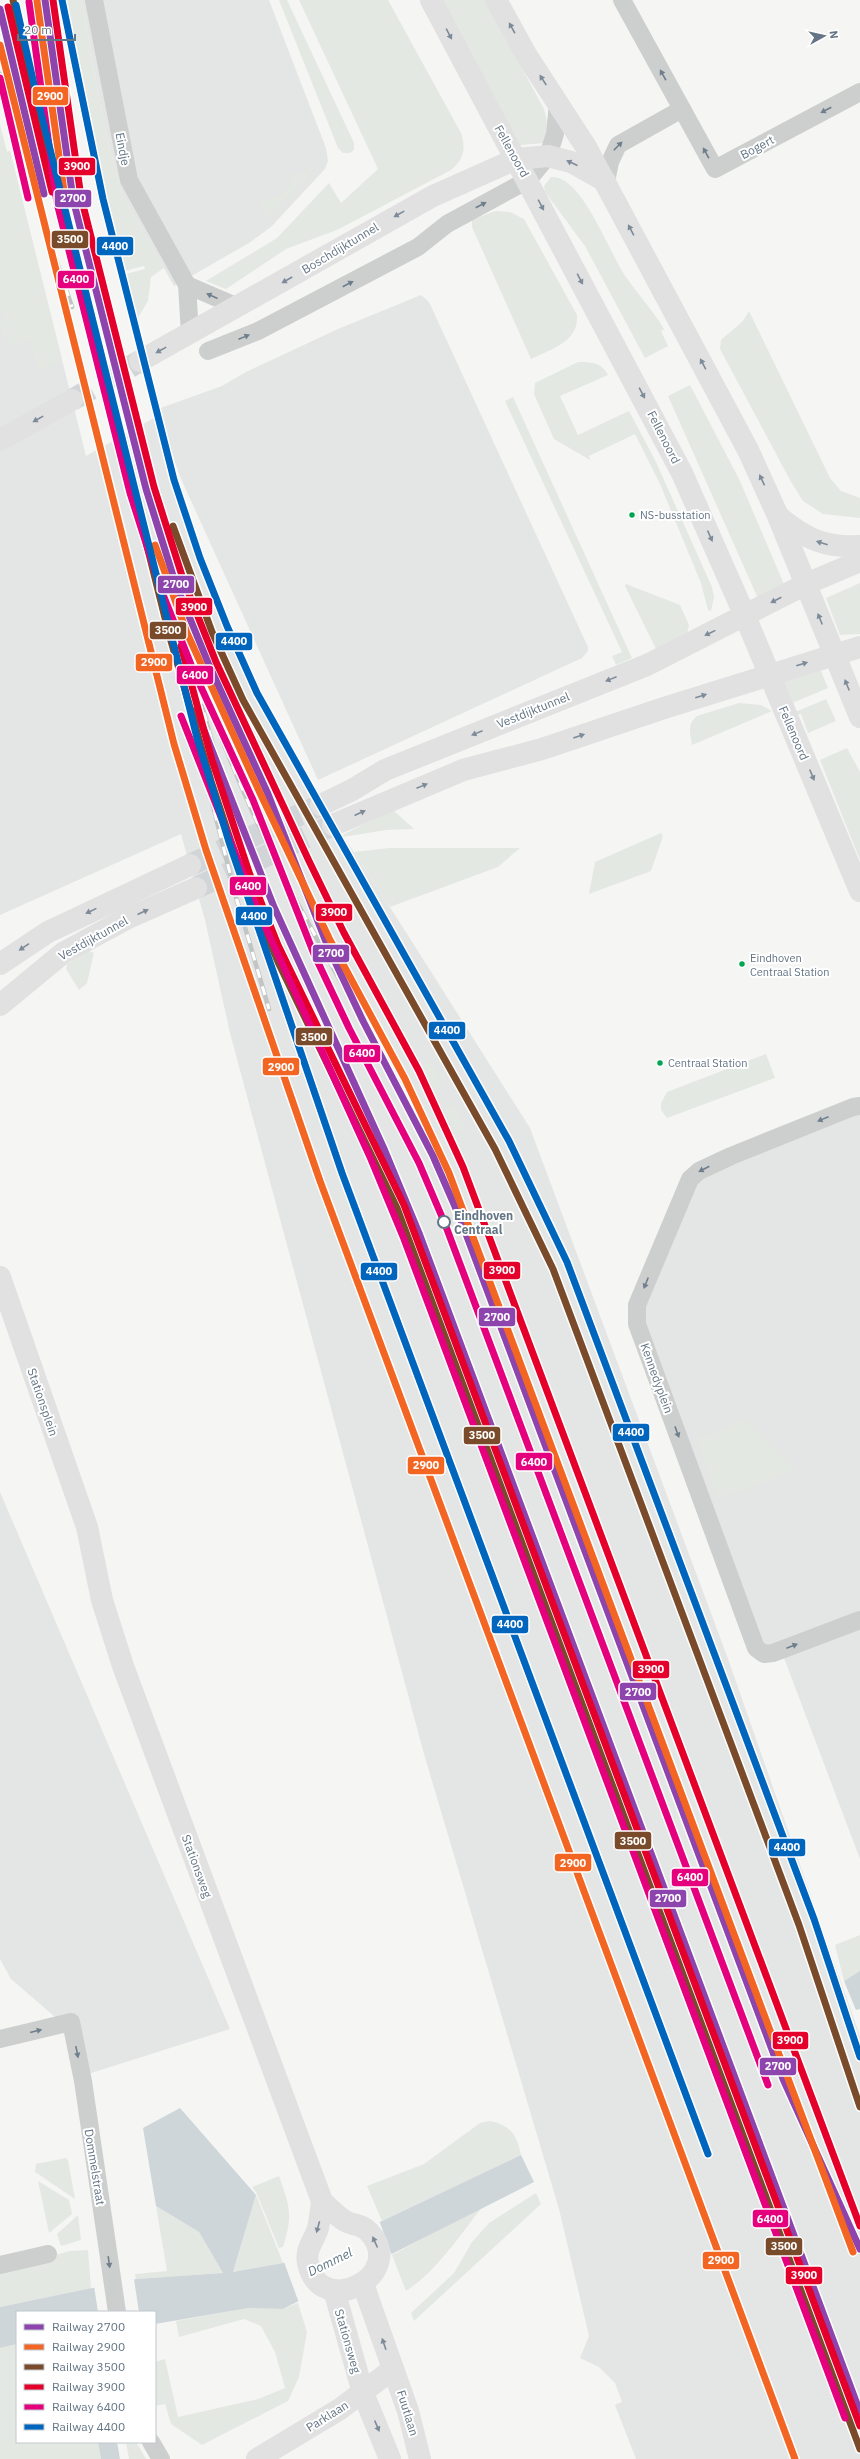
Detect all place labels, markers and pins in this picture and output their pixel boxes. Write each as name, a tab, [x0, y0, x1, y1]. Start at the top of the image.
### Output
place label: NS-busstation	[640, 508, 711, 522]
marker: NS-busstation	[627, 510, 637, 520]
place label: Eindhoven Centraal Station	[750, 951, 829, 979]
marker: Eindhoven Centraal Station	[737, 959, 747, 969]
place label: Centraal Station	[668, 1056, 747, 1070]
marker: Centraal Station	[655, 1058, 665, 1068]
place label: Eindhoven Centraal	[454, 1208, 513, 1237]
marker: Eindhoven Centraal	[437, 1215, 451, 1229]

